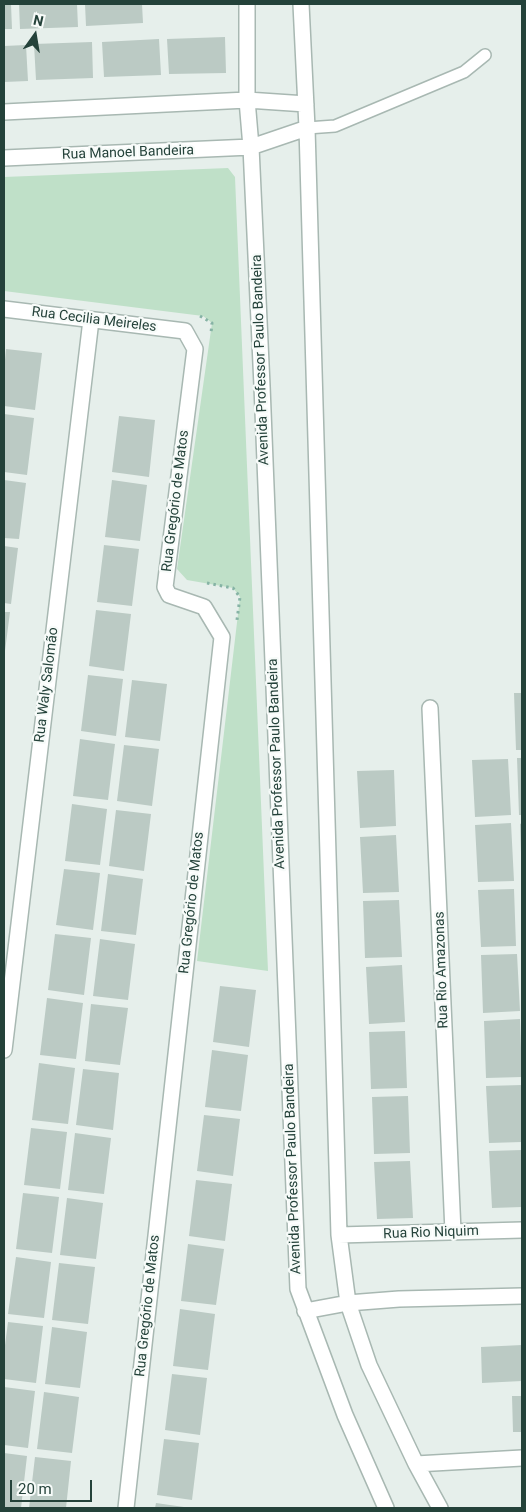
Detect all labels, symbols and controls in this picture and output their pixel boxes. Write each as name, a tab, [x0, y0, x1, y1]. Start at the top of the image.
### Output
north arrow	[10, 10, 60, 60]
text: N	[32, 11, 45, 29]
street label: Rua Manoel Bandeira	[62, 142, 194, 164]
street label: Avenida Professor Paulo Bandeira	[249, 254, 273, 466]
street label: Rua Cecilia Meireles	[31, 304, 157, 336]
street label: Rua Gregório de Matos	[159, 429, 193, 573]
street label: Rua Waly Salomão	[32, 626, 62, 744]
street label: Avenida Professor Paulo Bandeira	[265, 658, 289, 870]
street label: Rua Gregório de Matos	[176, 831, 208, 975]
street label: Rua Rio Amazonas	[432, 911, 452, 1029]
street label: Avenida Professor Paulo Bandeira	[281, 1063, 305, 1275]
street label: Rua Rio Niquim	[383, 1223, 479, 1243]
street label: Rua Gregório de Matos	[132, 1234, 164, 1378]
scale bar	[12, 1470, 95, 1502]
text: 20 m	[18, 1480, 52, 1498]

